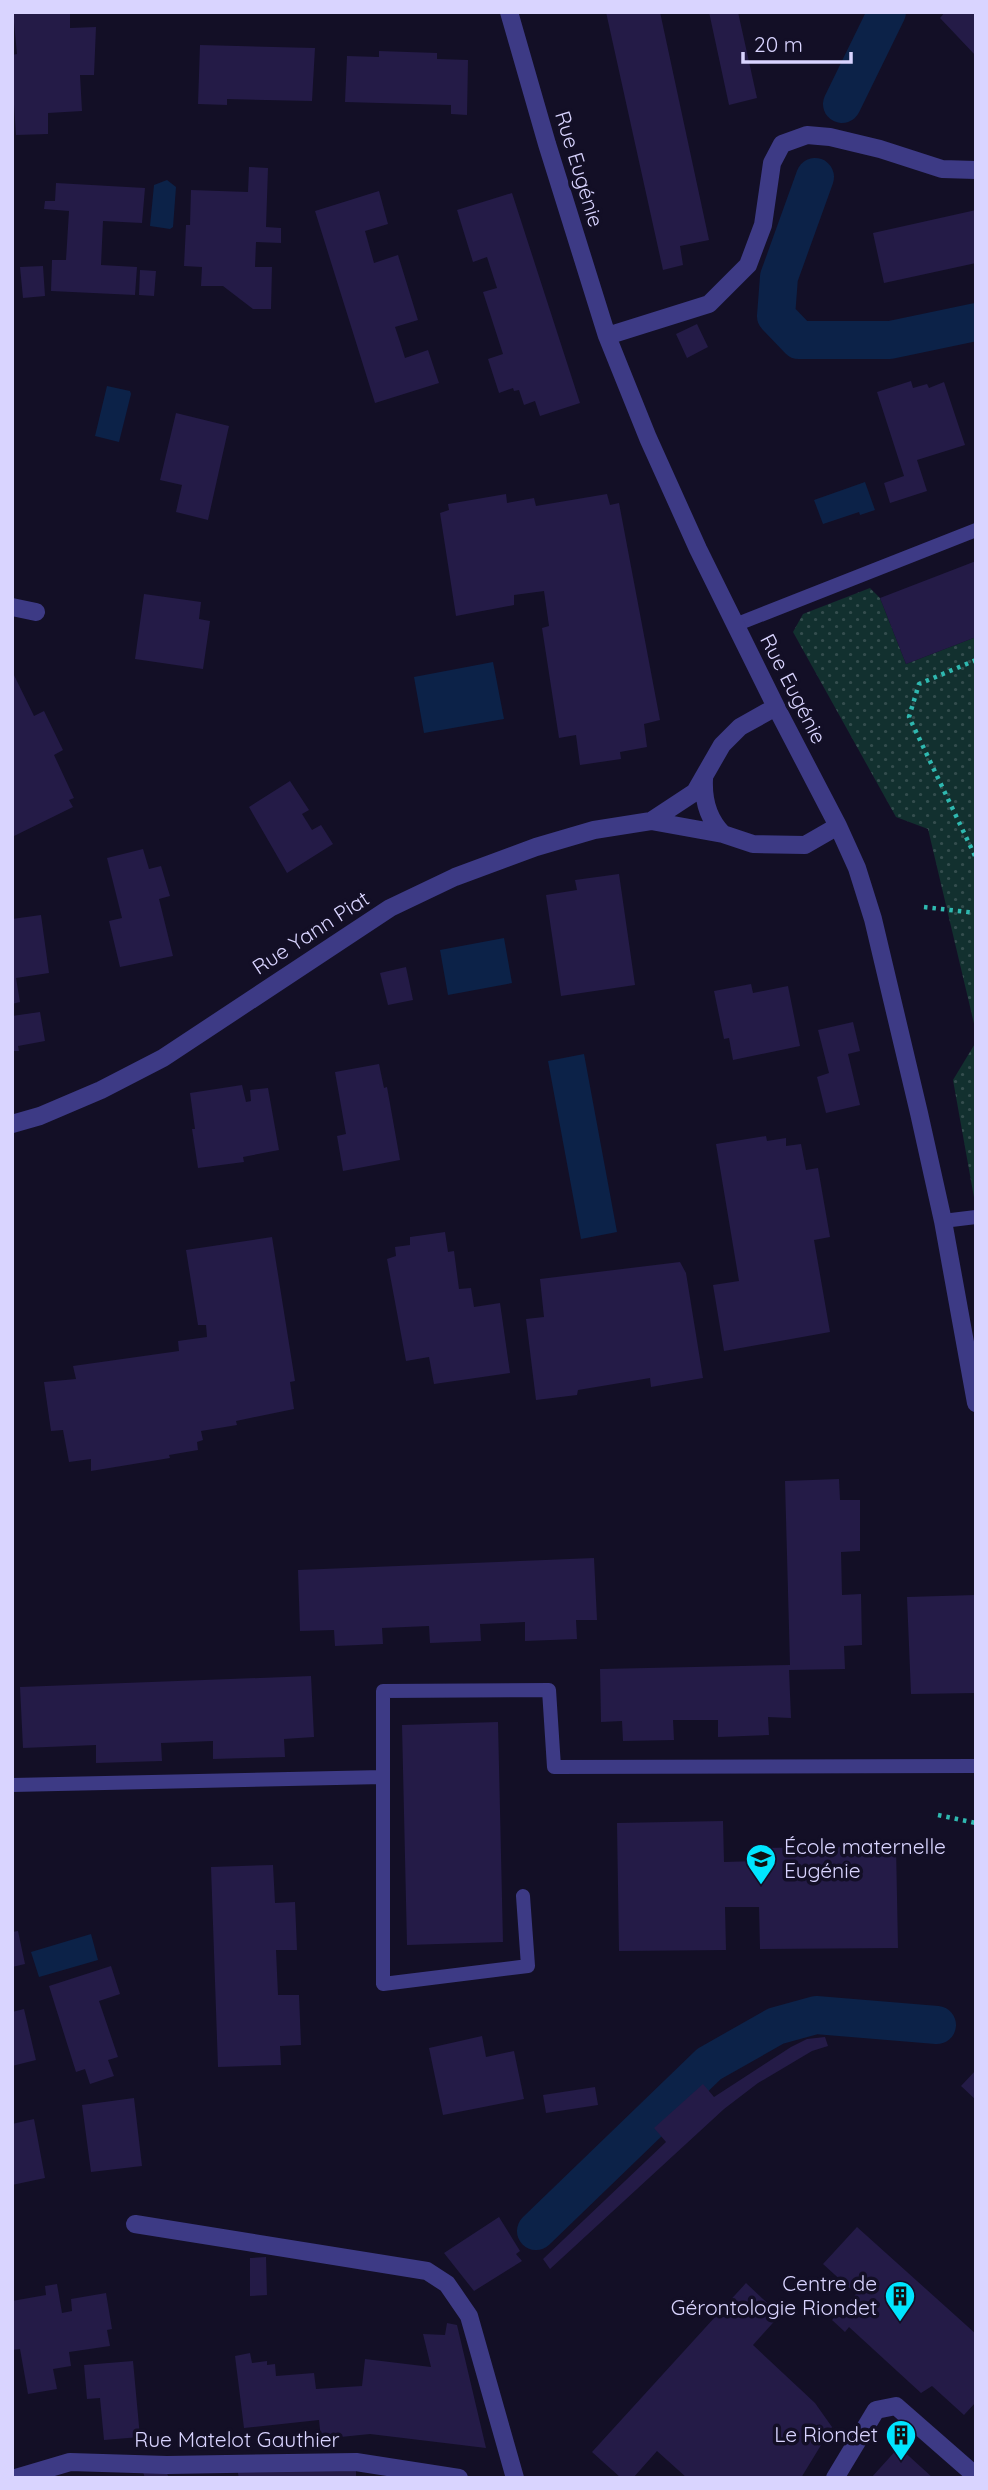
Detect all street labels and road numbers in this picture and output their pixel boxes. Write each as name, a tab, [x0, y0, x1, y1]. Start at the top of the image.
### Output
street label: Rue Eugénie	[550, 108, 610, 230]
street label: Rue Eugénie	[755, 629, 833, 748]
street label: Rue Yann Piat	[247, 885, 374, 980]
street label: Rue Matelot Gauthier	[134, 2426, 340, 2452]

